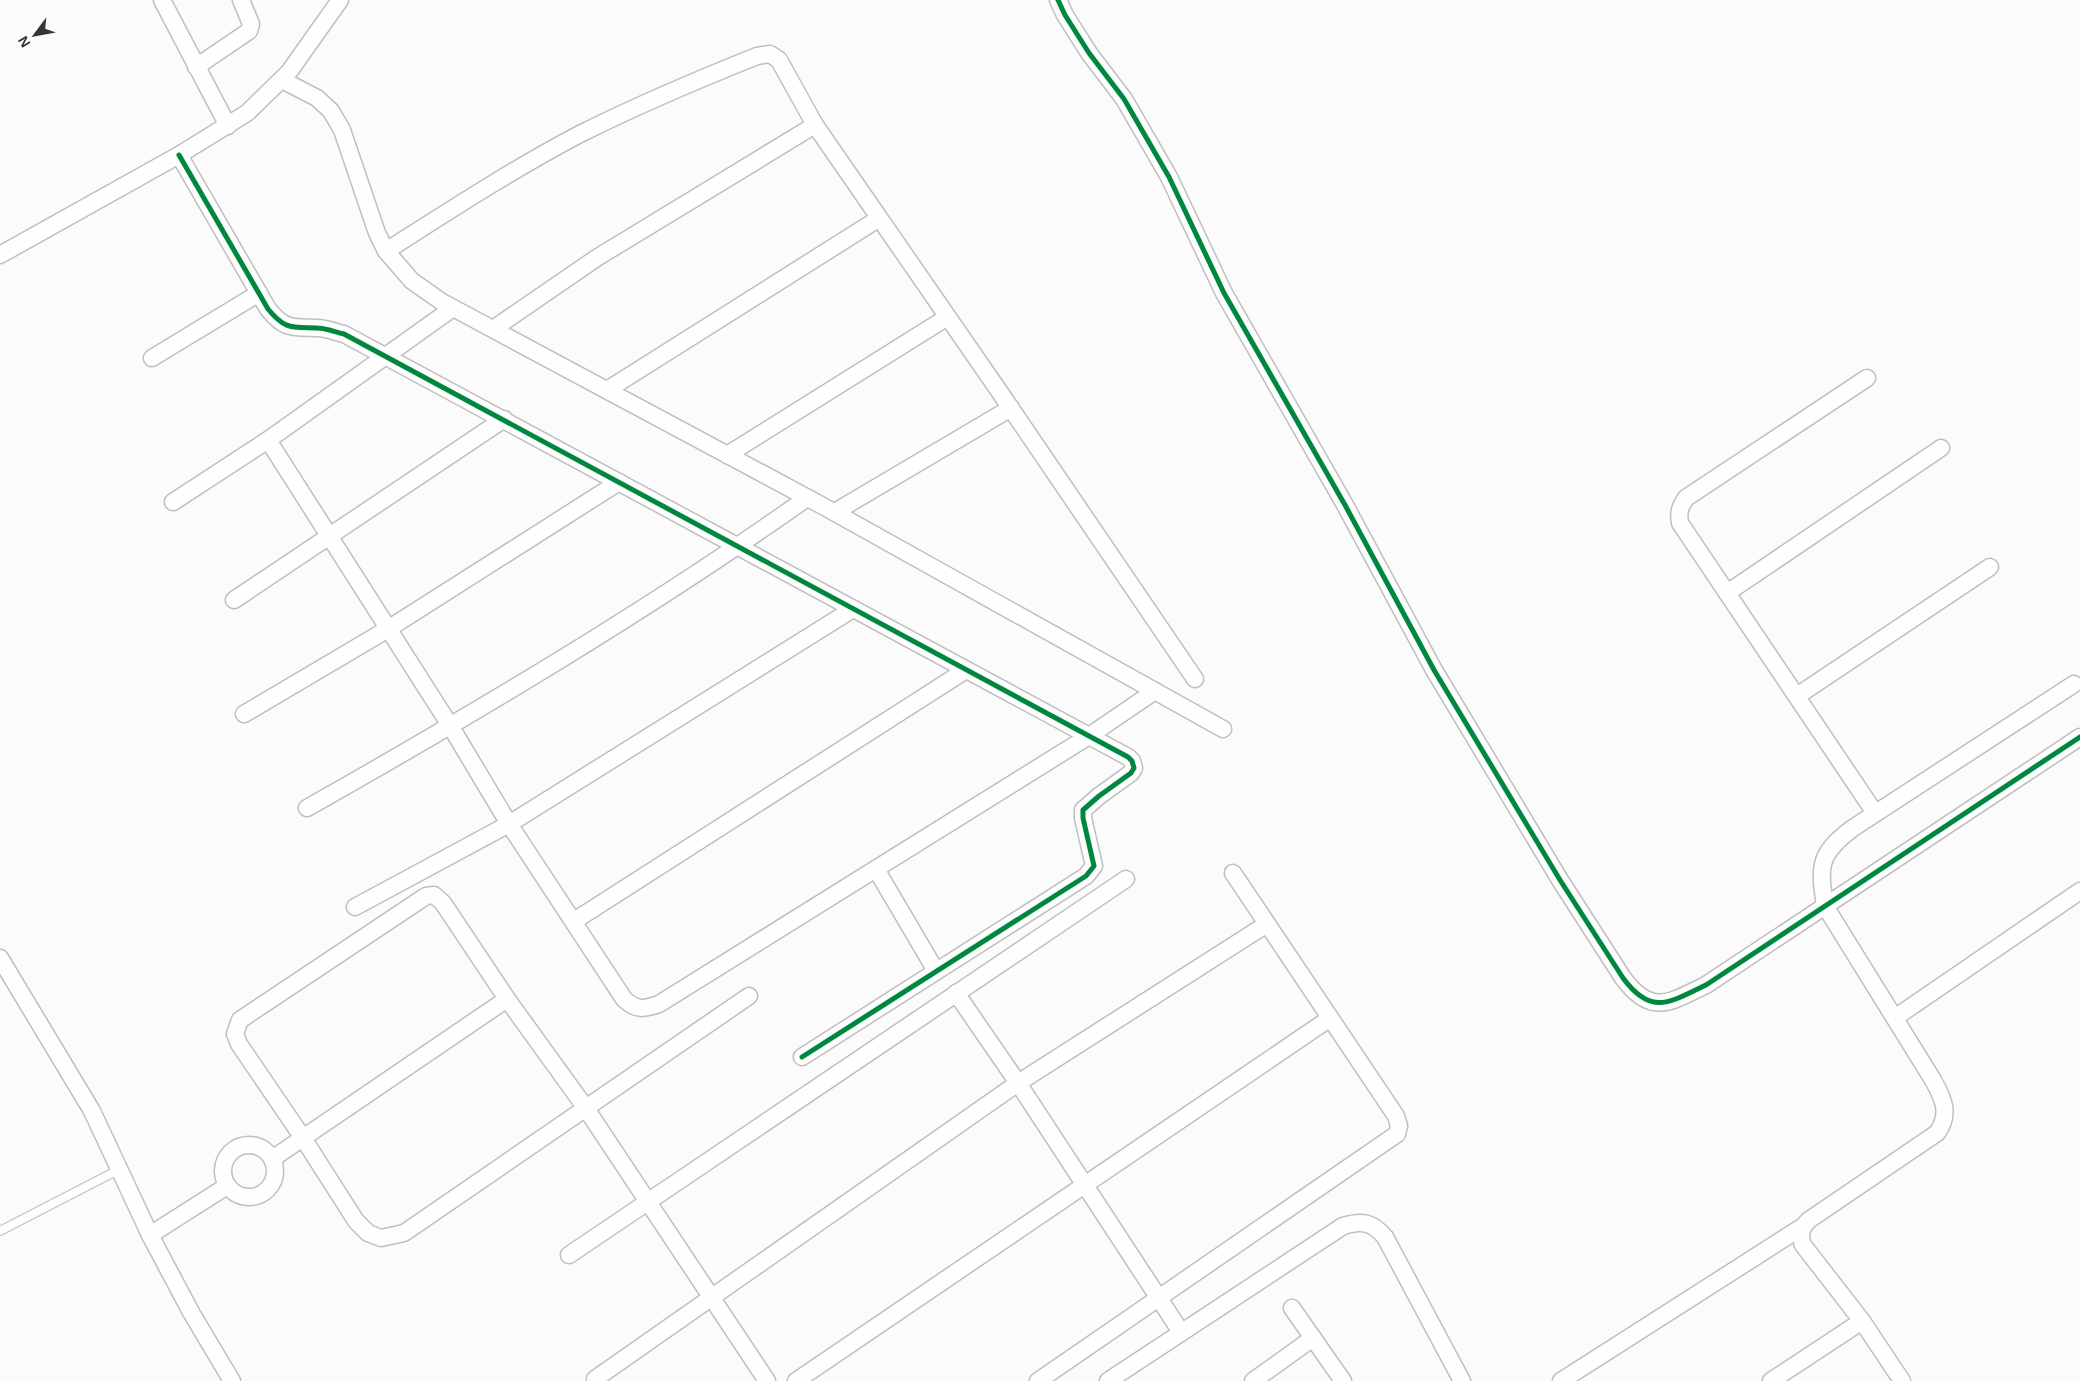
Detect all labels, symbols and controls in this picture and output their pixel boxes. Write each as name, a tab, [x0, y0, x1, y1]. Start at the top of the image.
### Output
north arrow	[10, 10, 60, 60]
text: N	[15, 33, 33, 50]

